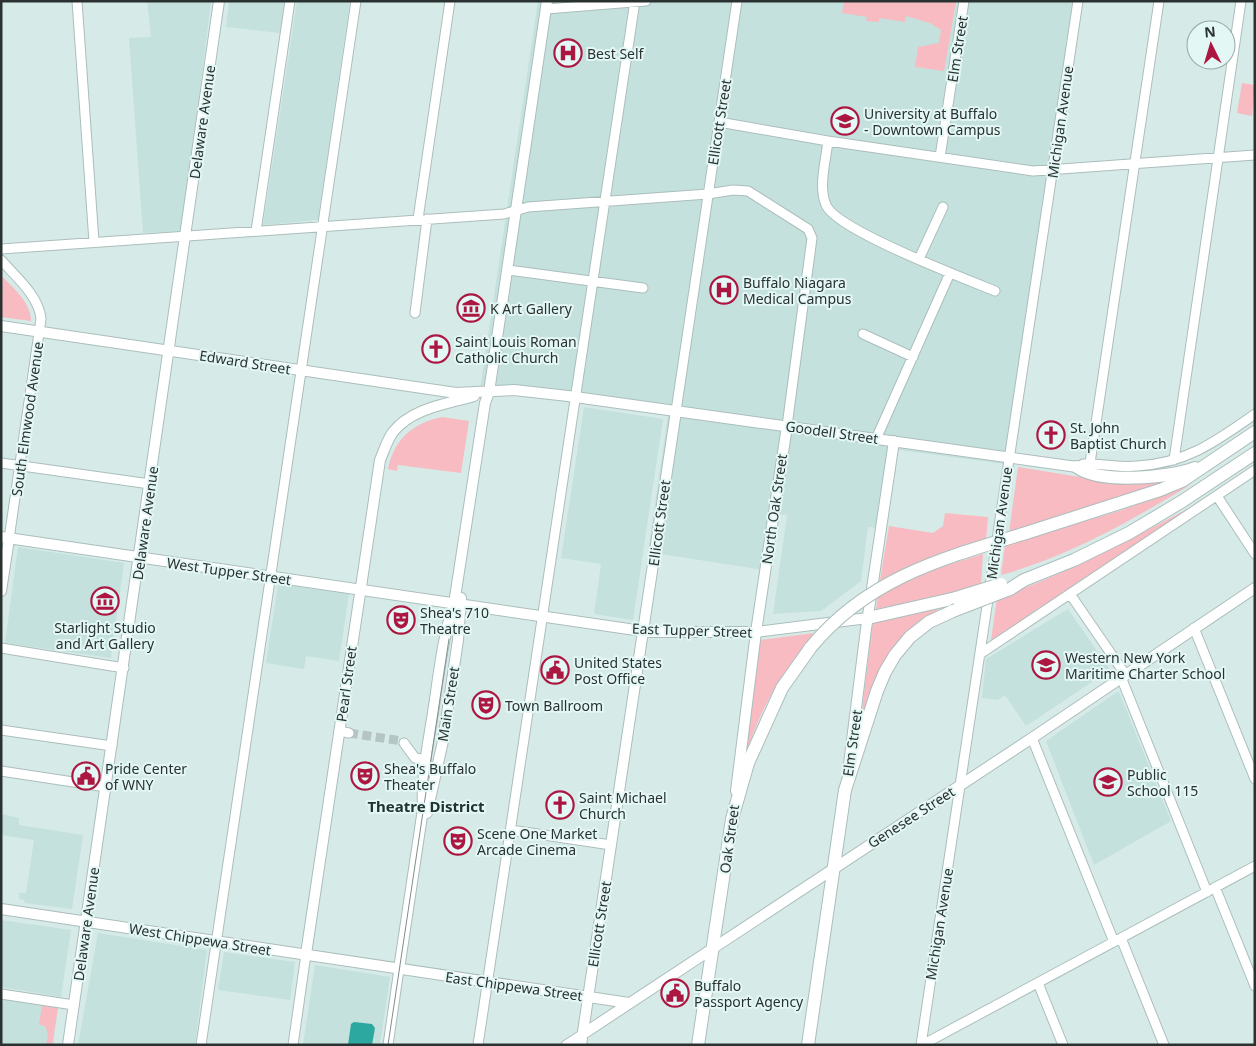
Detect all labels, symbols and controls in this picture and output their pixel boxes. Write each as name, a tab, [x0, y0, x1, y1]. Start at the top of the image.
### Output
street label: Elm Street	[942, 14, 972, 84]
north arrow	[1186, 20, 1236, 70]
text: N	[1203, 22, 1216, 42]
hospital icon: Best Self	[553, 38, 583, 68]
place label: Best Self	[587, 44, 645, 63]
street label: Delaware Avenue	[185, 64, 219, 180]
street label: Michigan Avenue	[1043, 65, 1077, 179]
street label: Ellicott Street	[703, 78, 735, 166]
place label: University at Buffalo - Downtown Campus	[864, 104, 1001, 139]
school or university icon: University at Buffalo - Downtown Campus	[830, 106, 860, 136]
place label: Buffalo Niagara Medical Campus	[743, 273, 852, 308]
hospital icon: Buffalo Niagara Medical Campus	[709, 275, 739, 305]
museum icon: K Art Gallery	[456, 293, 486, 323]
place label: K Art Gallery	[490, 299, 573, 318]
place label: Saint Louis Roman Catholic Church	[455, 332, 577, 367]
church icon: Saint Louis Roman Catholic Church	[421, 334, 451, 364]
street label: South Elmwood Avenue	[7, 340, 47, 498]
street label: Edward Street	[198, 345, 292, 379]
street label: Goodell Street	[784, 416, 880, 448]
place label: St. John Baptist Church	[1070, 418, 1167, 453]
church icon: St. John Baptist Church	[1036, 420, 1066, 450]
street label: North Oak Street	[757, 453, 791, 565]
street label: Delaware Avenue	[128, 465, 162, 581]
street label: Michigan Avenue	[982, 466, 1016, 580]
street label: Ellicott Street	[644, 479, 674, 567]
street label: West Tupper Street	[166, 553, 292, 589]
museum icon: Starlight Studio and Art Gallery	[90, 586, 120, 616]
place label: Shea's 710 Theatre	[420, 603, 489, 638]
theatre icon: Shea's 710 Theatre	[386, 605, 416, 635]
place label: Starlight Studio and Art Gallery	[54, 618, 156, 653]
street label: East Tupper Street	[632, 618, 752, 642]
street label: Pearl Street	[331, 645, 361, 723]
place label: Western New York Maritime Charter School	[1065, 648, 1225, 683]
school or university icon: Western New York Maritime Charter School	[1031, 650, 1061, 680]
place label: United States Post Office	[574, 653, 662, 688]
public building icon: United States Post Office	[540, 655, 570, 685]
street label: Main Street	[433, 665, 463, 743]
theatre icon: Town Ballroom	[471, 690, 501, 720]
place label: Town Ballroom	[505, 696, 603, 715]
street label: Elm Street	[838, 708, 866, 778]
place label: Pride Center of WNY	[105, 759, 187, 794]
place label: Shea's Buffalo Theater	[384, 759, 476, 794]
public building icon: Pride Center of WNY	[71, 761, 101, 791]
theatre icon: Shea's Buffalo Theater	[350, 761, 380, 791]
place label: Public School 115	[1127, 765, 1198, 800]
school or university icon: Public School 115	[1093, 767, 1123, 797]
street label: Genesee Street	[864, 782, 958, 852]
place label: Saint Michael Church	[579, 788, 667, 823]
church icon: Saint Michael Church	[545, 790, 575, 820]
district label: Theatre District	[367, 796, 485, 816]
street label: Oak Street	[715, 804, 743, 874]
place label: Scene One Market Arcade Cinema	[477, 824, 597, 859]
theatre icon: Scene One Market Arcade Cinema	[443, 826, 473, 856]
street label: Delaware Avenue	[69, 866, 103, 982]
street label: Michigan Avenue	[921, 867, 957, 981]
street label: Ellicott Street	[583, 880, 615, 968]
street label: West Chippewa Street	[128, 918, 272, 960]
street label: East Chippewa Street	[444, 967, 584, 1005]
place label: Buffalo Passport Agency	[694, 976, 804, 1011]
public building icon: Buffalo Passport Agency	[660, 978, 690, 1008]

